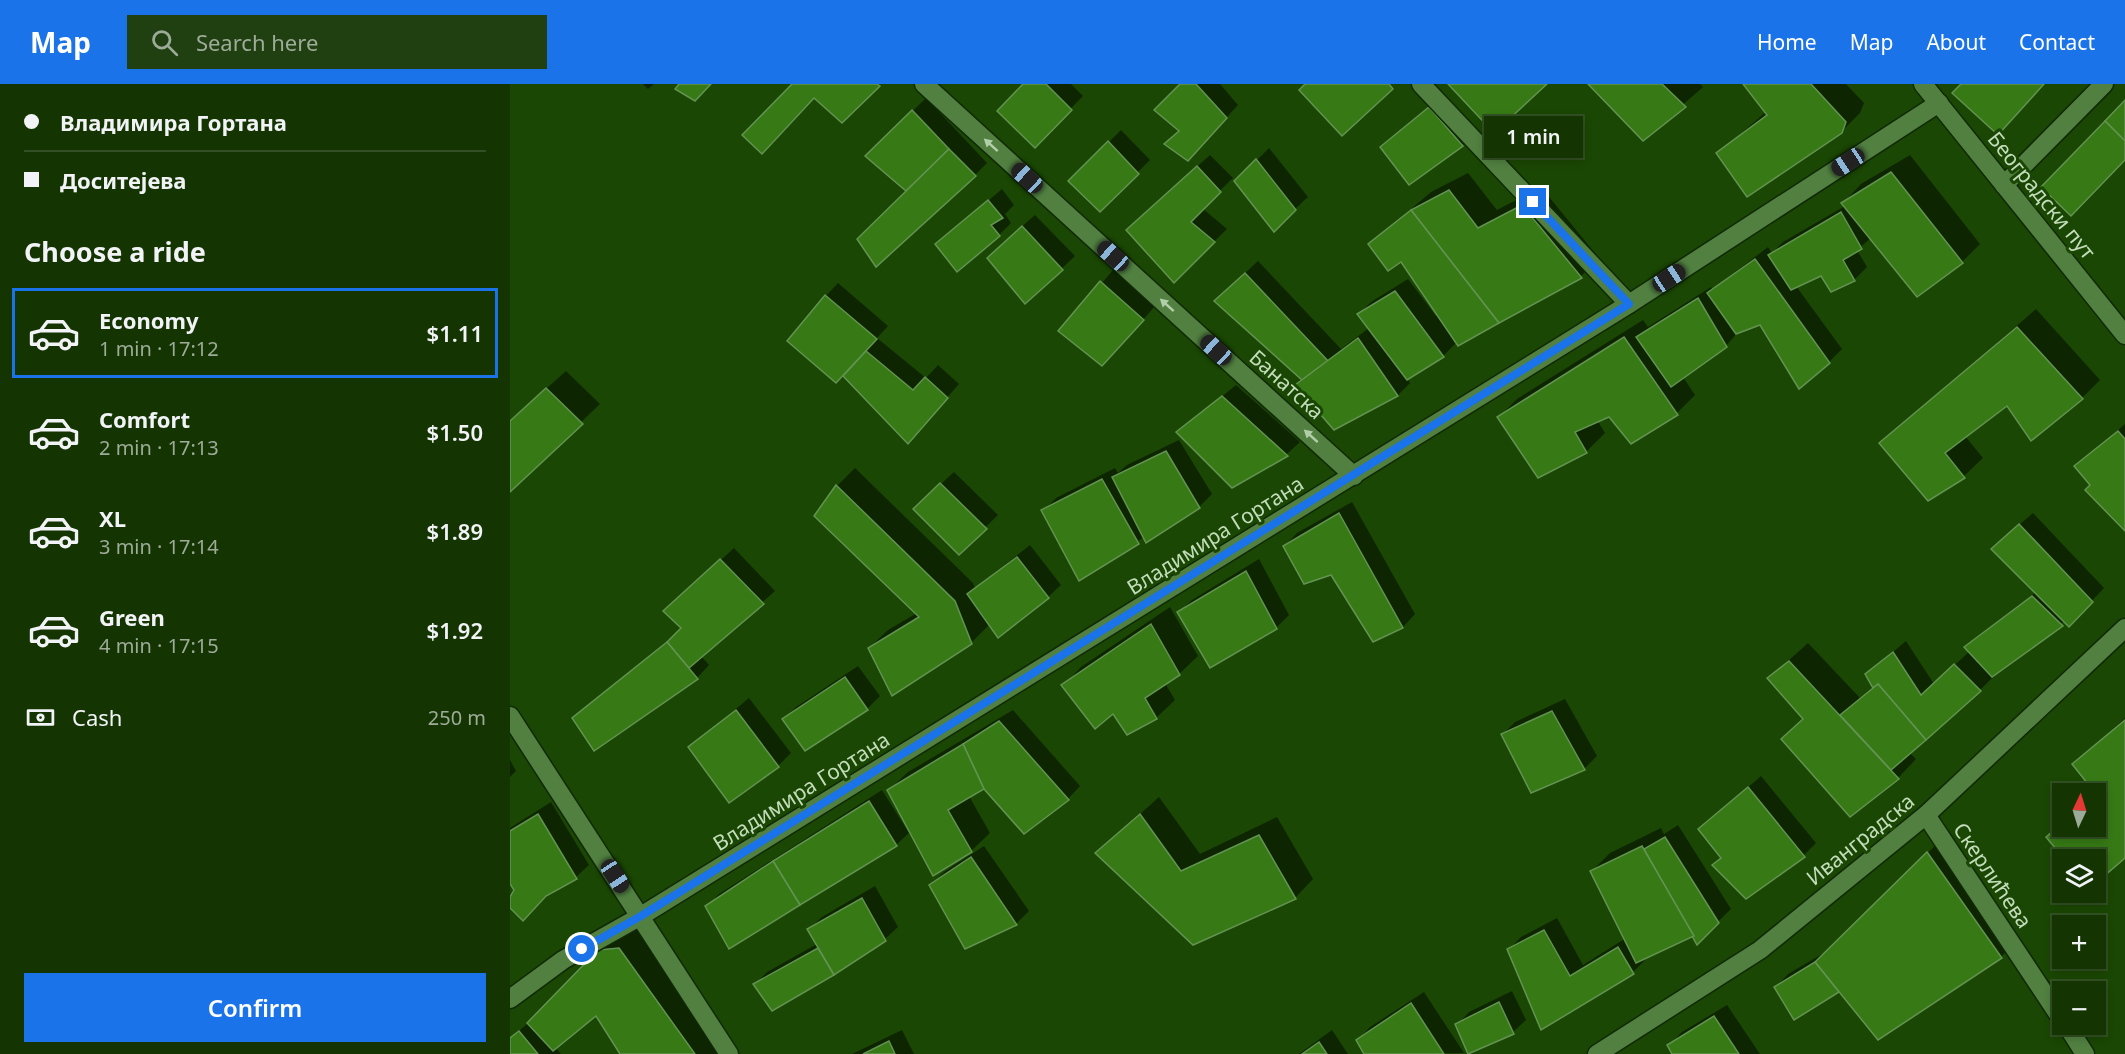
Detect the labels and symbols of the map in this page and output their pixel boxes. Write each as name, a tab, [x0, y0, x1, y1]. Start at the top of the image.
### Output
callout: 1 min	[1484, 115, 1582, 157]
street label: Београдски пут	[1982, 125, 2102, 265]
one-way arrow	[985, 139, 999, 153]
car	[1828, 145, 1868, 179]
car	[1008, 159, 1046, 197]
route end	[1519, 188, 1546, 215]
car	[1094, 237, 1132, 275]
car	[1649, 261, 1689, 295]
one-way arrow	[1159, 298, 1174, 312]
car	[1197, 331, 1235, 369]
street label: Банатска	[1244, 343, 1330, 425]
one-way arrow	[1304, 430, 1319, 443]
street label: Владимира Гортана	[1121, 469, 1309, 601]
street label: Владимира Гортана	[707, 725, 895, 857]
north arrow	[2052, 783, 2106, 837]
street label: Иванградска	[1800, 787, 1920, 891]
street label: Скерлићева	[1947, 817, 2039, 933]
car	[598, 856, 632, 896]
route start	[568, 935, 595, 962]

